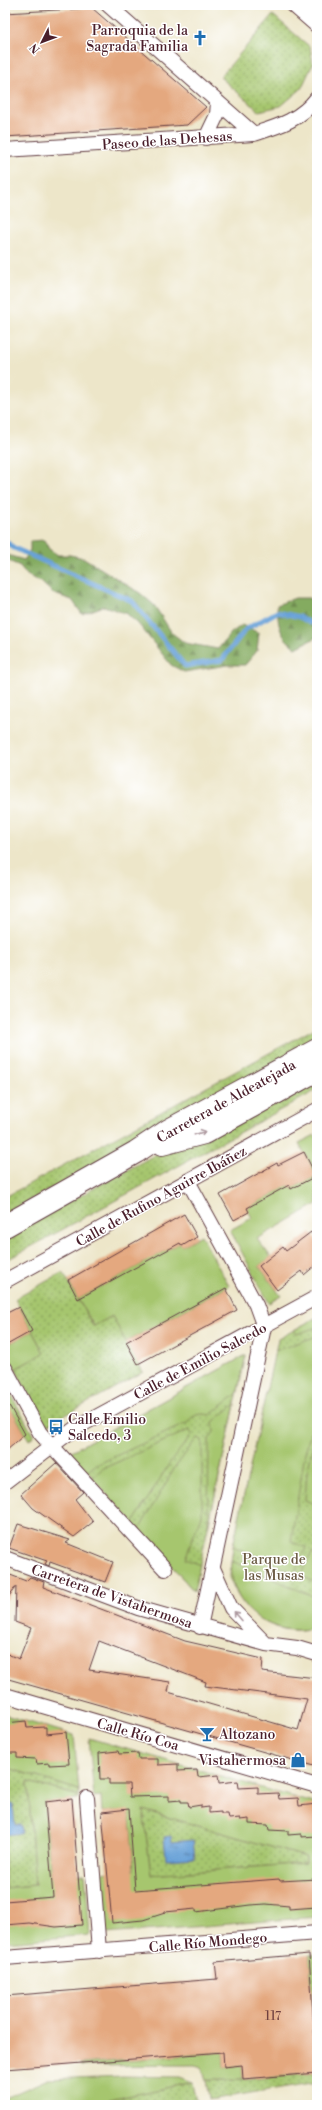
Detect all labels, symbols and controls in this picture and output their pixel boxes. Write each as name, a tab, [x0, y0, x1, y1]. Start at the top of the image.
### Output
north arrow	[22, 22, 62, 62]
place label: Parroquia de la Sagrada Familia	[86, 22, 189, 56]
church icon: Parroquia de la Sagrada Familia	[191, 29, 209, 47]
text: N	[27, 40, 43, 56]
street label: Paseo de las Dehesas	[101, 127, 233, 155]
street label: Carretera de Aldeatejada	[154, 1056, 300, 1148]
one-way arrow	[194, 1129, 207, 1136]
street label: Calle de Rufino Aguirre Ibáñez	[73, 1142, 250, 1251]
street label: Calle de Emilio Salcedo	[131, 1319, 270, 1405]
place label: Calle Emilio Salcedo, 3	[68, 1411, 146, 1445]
bus stop icon: Calle Emilio Salcedo, 3	[47, 1418, 65, 1436]
park label: Parque de las Musas	[242, 1551, 306, 1585]
street label: Carretera de Vistahermosa	[29, 1561, 195, 1633]
one-way arrow	[234, 1612, 243, 1622]
street label: Calle Río Coa	[95, 1715, 182, 1756]
bar icon: Altozano	[198, 1725, 216, 1743]
place label: Altozano	[218, 1726, 276, 1744]
shop icon: Vistahermosa	[289, 1751, 307, 1769]
place label: Vistahermosa	[198, 1752, 287, 1770]
street label: Calle Río Mondego	[148, 1929, 268, 1957]
house number: 117	[265, 2009, 281, 2024]

